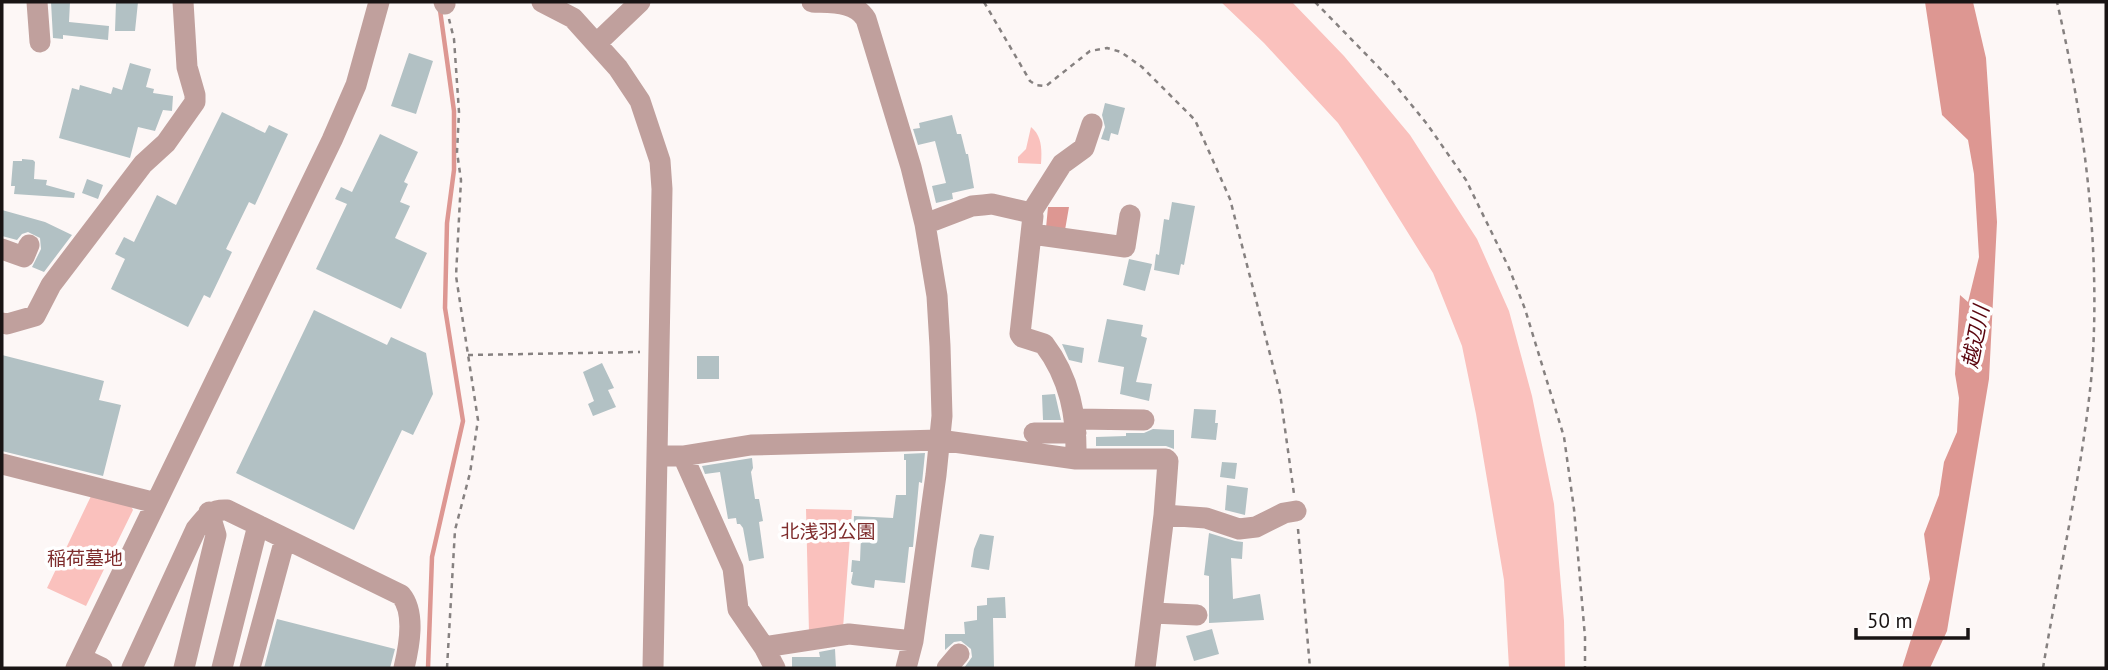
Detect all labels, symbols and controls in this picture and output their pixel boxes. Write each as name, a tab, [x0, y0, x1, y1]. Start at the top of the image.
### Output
water label: 越辺川	[1956, 301, 1995, 370]
park label: 北浅羽公園	[780, 519, 876, 543]
park label: 稲荷墓地	[47, 546, 123, 570]
scale bar	[1856, 596, 1968, 640]
text: 50 m	[1867, 607, 1913, 634]

